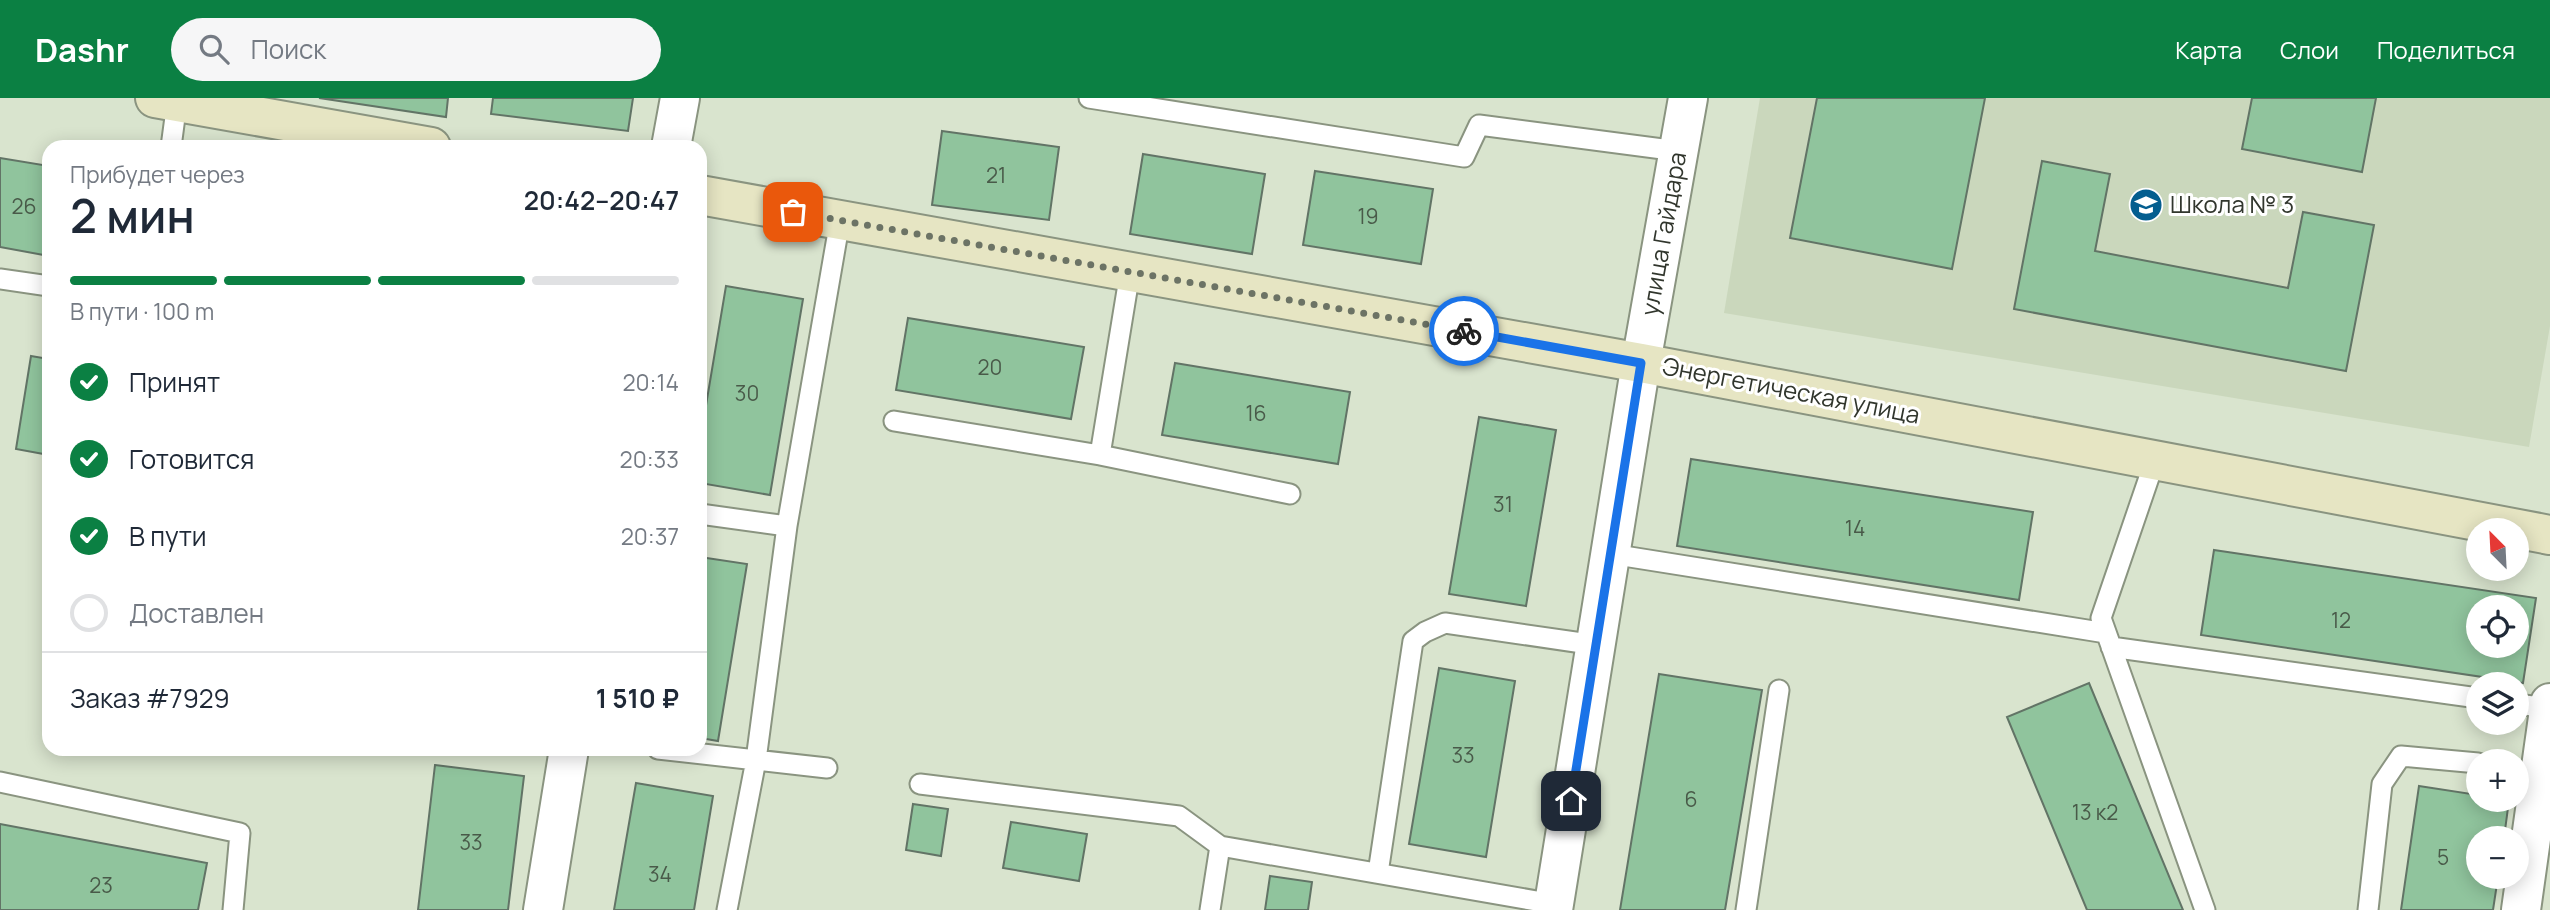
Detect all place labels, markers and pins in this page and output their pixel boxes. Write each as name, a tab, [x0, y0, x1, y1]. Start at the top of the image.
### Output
pin	[763, 182, 823, 242]
school or university icon: Школа № 3	[2127, 186, 2165, 224]
place label: Школа № 3	[2170, 187, 2294, 220]
pin	[1541, 771, 1601, 831]

